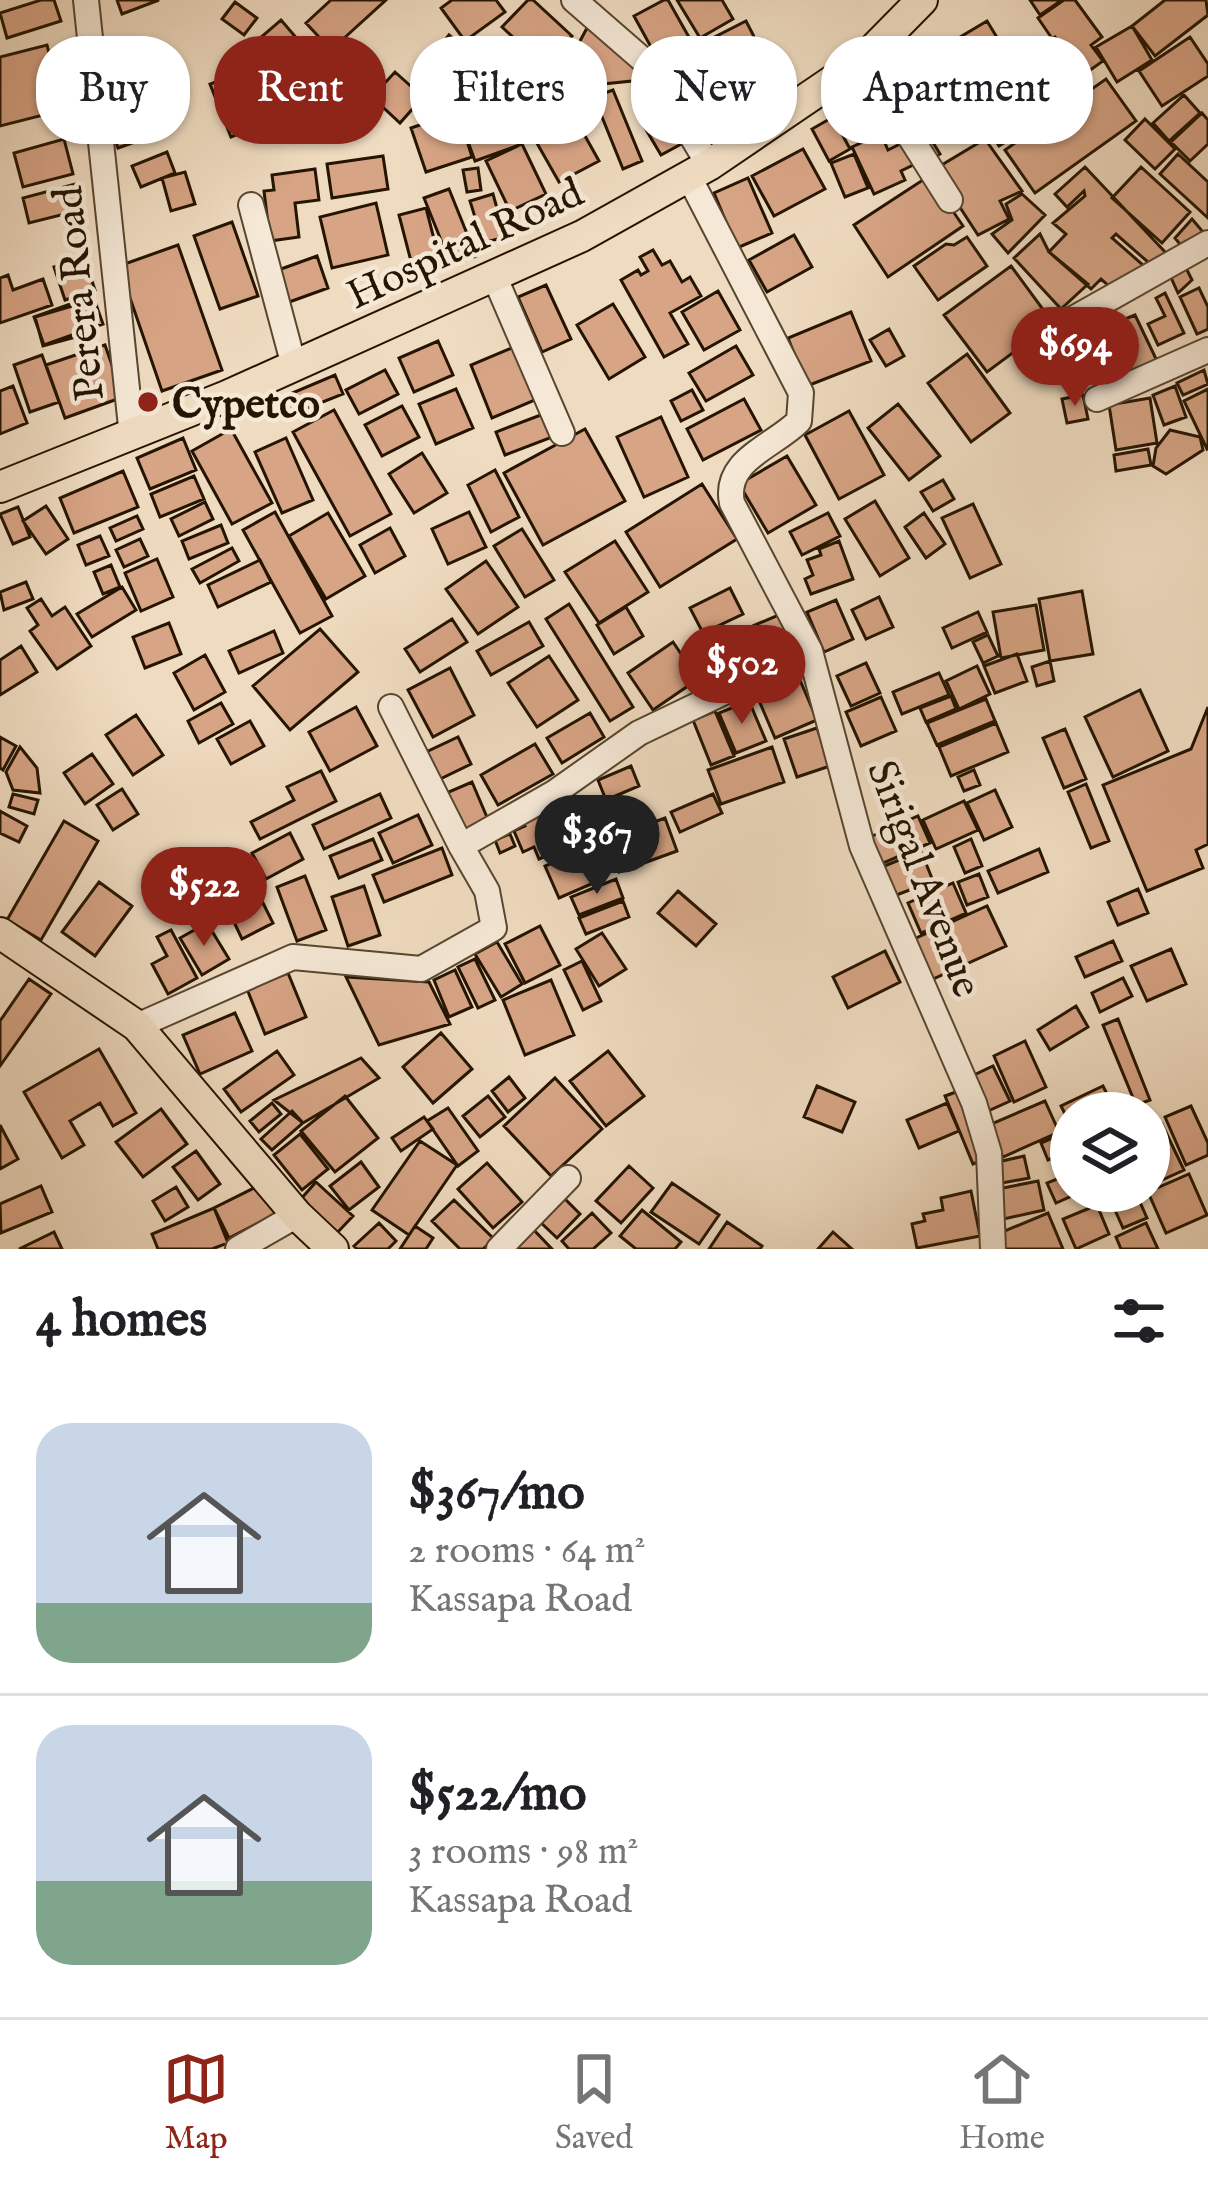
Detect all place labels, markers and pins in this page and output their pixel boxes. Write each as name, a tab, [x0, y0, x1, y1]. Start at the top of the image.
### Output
pin: $694	[1004, 307, 1146, 409]
place label: Cypetco	[172, 379, 320, 432]
marker: Cypetco	[135, 389, 161, 415]
pin: $502	[671, 625, 813, 727]
pin: $367	[526, 795, 668, 897]
pin: $522	[133, 847, 275, 949]

